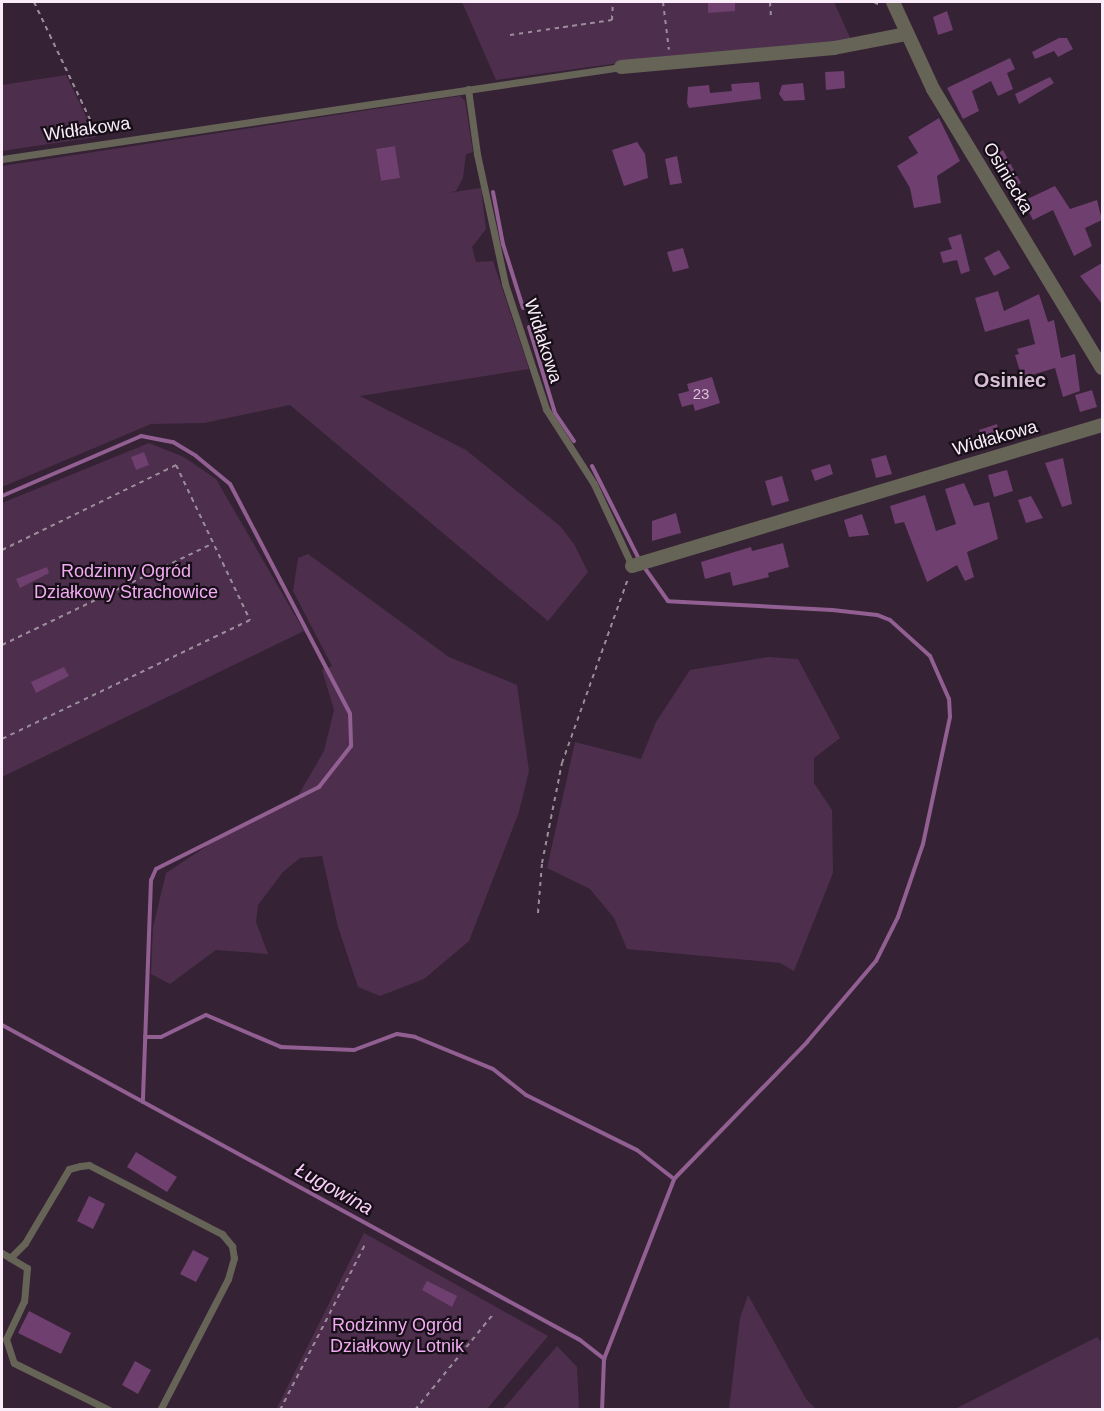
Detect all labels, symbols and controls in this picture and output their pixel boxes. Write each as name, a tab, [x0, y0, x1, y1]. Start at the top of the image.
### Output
street label: Widłakowa	[42, 112, 132, 146]
street label: Osiniecka	[978, 139, 1038, 217]
street label: Widłakowa	[519, 296, 567, 386]
district label: Osiniec	[974, 368, 1046, 392]
house number: 23	[693, 385, 709, 403]
street label: Widłakowa	[950, 416, 1040, 460]
park label: Rodzinny Ogród Działkowy Strachowice	[34, 561, 218, 604]
water label: Ługowina	[291, 1158, 377, 1220]
park label: Rodzinny Ogród Działkowy Lotnik	[330, 1315, 464, 1358]

